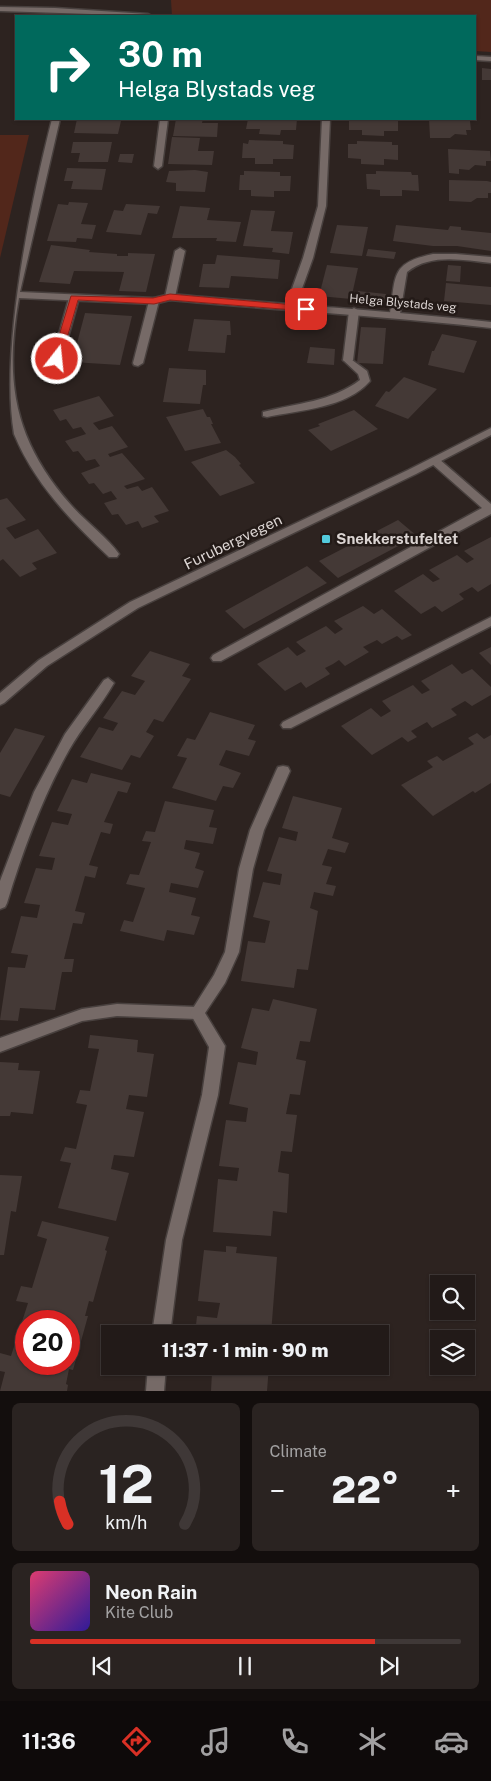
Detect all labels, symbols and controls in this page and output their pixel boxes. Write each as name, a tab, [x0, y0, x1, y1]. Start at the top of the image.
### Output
text: 30 m	[118, 34, 203, 75]
icon: right	[35, 35, 100, 100]
text: Helga Blystads veg	[118, 76, 315, 102]
pin	[285, 288, 327, 330]
street label: Helga Blystads veg	[349, 291, 457, 315]
icon: arrive	[292, 295, 320, 323]
position arrow	[30, 332, 82, 384]
street label: Furubergvegen	[181, 511, 284, 573]
place label: Snekkerstufeltet	[336, 530, 458, 547]
marker: Snekkerstufeltet	[320, 533, 332, 545]
map controls	[430, 1275, 475, 1375]
button: search	[430, 1275, 475, 1320]
speed limit sign: 20	[15, 1310, 80, 1375]
button: layers	[430, 1330, 475, 1375]
text: 11:37 · 1 min · 90 m	[162, 1339, 328, 1361]
text: Climate	[270, 1442, 327, 1461]
text: 12	[98, 1454, 153, 1515]
text: 22°	[331, 1467, 399, 1512]
text: −	[270, 1474, 285, 1507]
text: +	[445, 1474, 461, 1507]
text: km/h	[105, 1512, 147, 1533]
text: Neon Rain	[105, 1581, 197, 1603]
text: Kite Club	[105, 1603, 173, 1622]
icon: previous	[88, 1652, 116, 1680]
icon: pause	[231, 1652, 259, 1680]
icon: next	[375, 1652, 403, 1680]
icon: directions	[119, 1724, 154, 1759]
icon: music	[198, 1724, 233, 1759]
icon: phone	[277, 1724, 312, 1759]
icon: climate	[355, 1724, 390, 1759]
icon: car	[434, 1724, 469, 1759]
text: 11:36	[22, 1728, 76, 1754]

